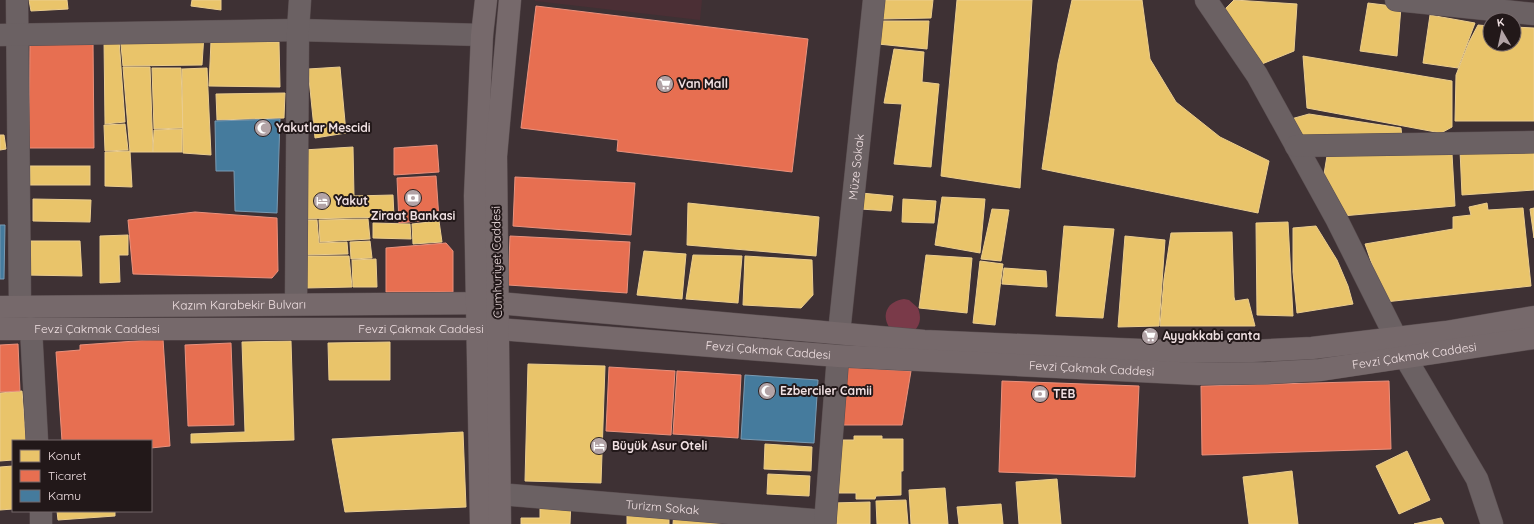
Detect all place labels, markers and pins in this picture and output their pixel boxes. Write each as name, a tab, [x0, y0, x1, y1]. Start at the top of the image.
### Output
supermarket icon: Van Mall	[655, 74, 675, 94]
place label: Van Mall	[678, 76, 728, 91]
mosque icon: Yakutlar Mescidi	[253, 118, 273, 138]
place label: Yakutlar Mescidi	[276, 120, 371, 135]
bank icon: Ziraat Bankasi	[403, 188, 423, 208]
hotel icon: Yakut	[312, 191, 332, 211]
place label: Yakut	[335, 193, 368, 208]
place label: Ziraat Bankasi	[371, 208, 455, 223]
supermarket icon: Ayyakkabi çanta	[1140, 326, 1160, 346]
place label: Ayyakkabi çanta	[1163, 328, 1260, 343]
mosque icon: Ezberciler Camii	[757, 381, 777, 401]
place label: Ezberciler Camii	[780, 383, 872, 398]
bank icon: TEB	[1030, 384, 1050, 404]
place label: TEB	[1053, 386, 1075, 401]
hotel icon: Büyük Asur Oteli	[589, 436, 609, 456]
place label: Büyük Asur Oteli	[612, 438, 708, 453]

